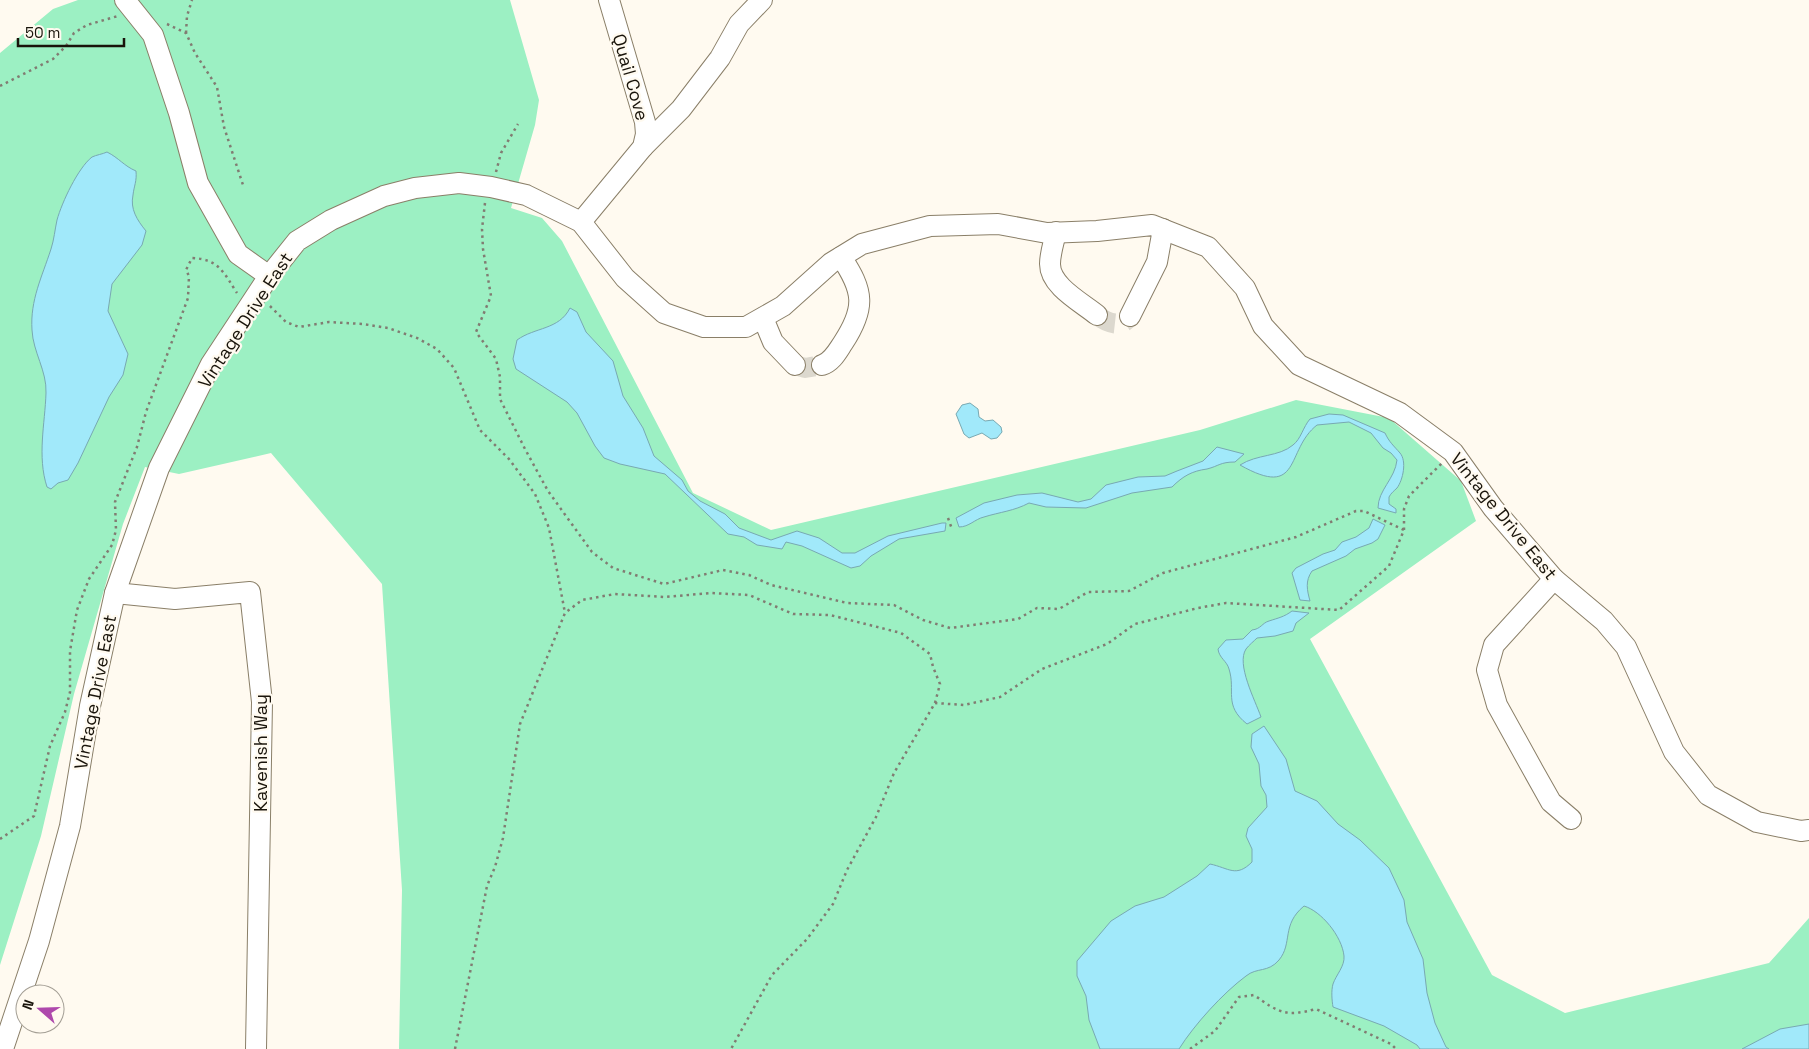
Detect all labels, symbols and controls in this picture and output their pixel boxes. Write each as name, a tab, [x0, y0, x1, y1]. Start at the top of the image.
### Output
scale bar	[18, 15, 124, 47]
text: 50 m	[25, 23, 60, 42]
street label: Quail Cove	[608, 31, 654, 123]
street label: Vintage Drive East	[193, 248, 297, 392]
street label: Vintage Drive East	[1446, 448, 1562, 584]
street label: Vintage Drive East	[69, 613, 121, 771]
street label: Kavenish Way	[249, 694, 272, 812]
north arrow	[15, 984, 65, 1034]
text: N	[18, 997, 38, 1012]

